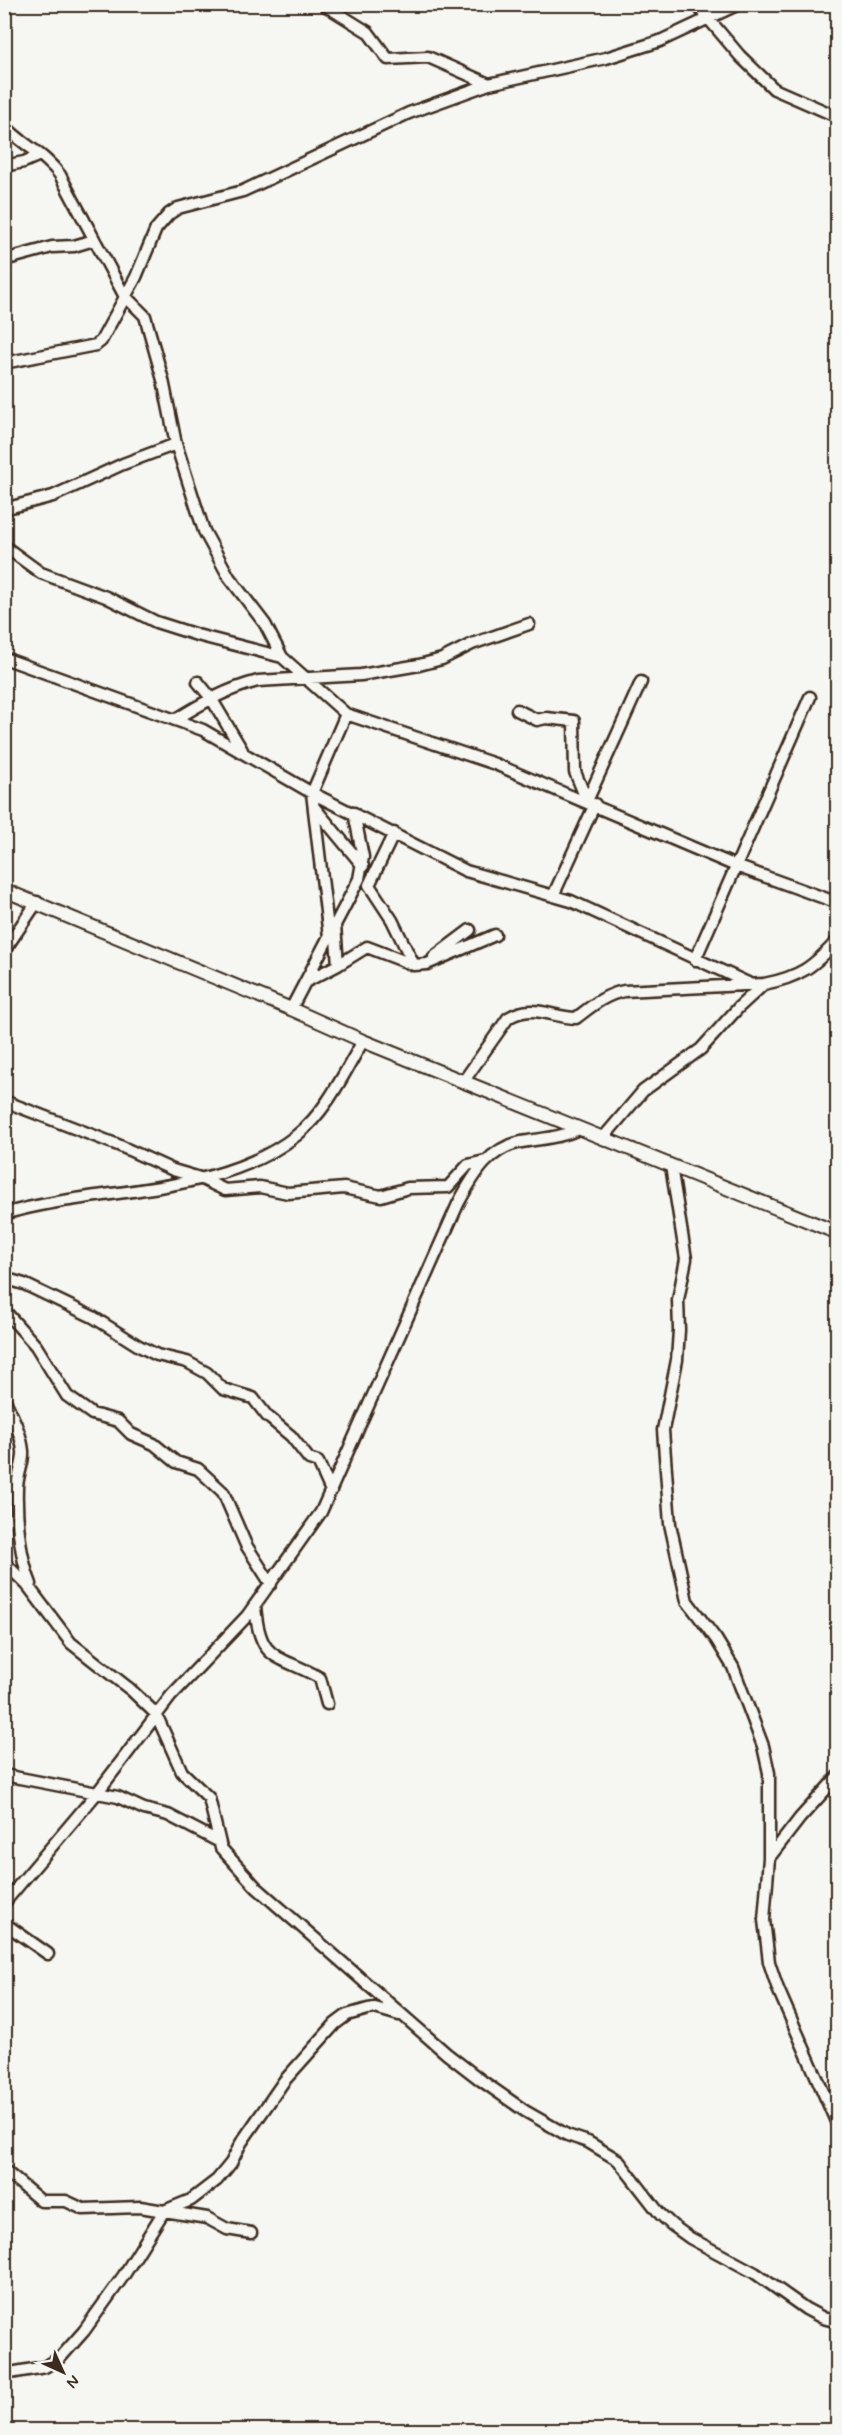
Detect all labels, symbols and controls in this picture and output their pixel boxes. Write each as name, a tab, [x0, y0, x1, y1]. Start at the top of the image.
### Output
north arrow	[33, 2342, 93, 2402]
text: N	[61, 2370, 84, 2393]

